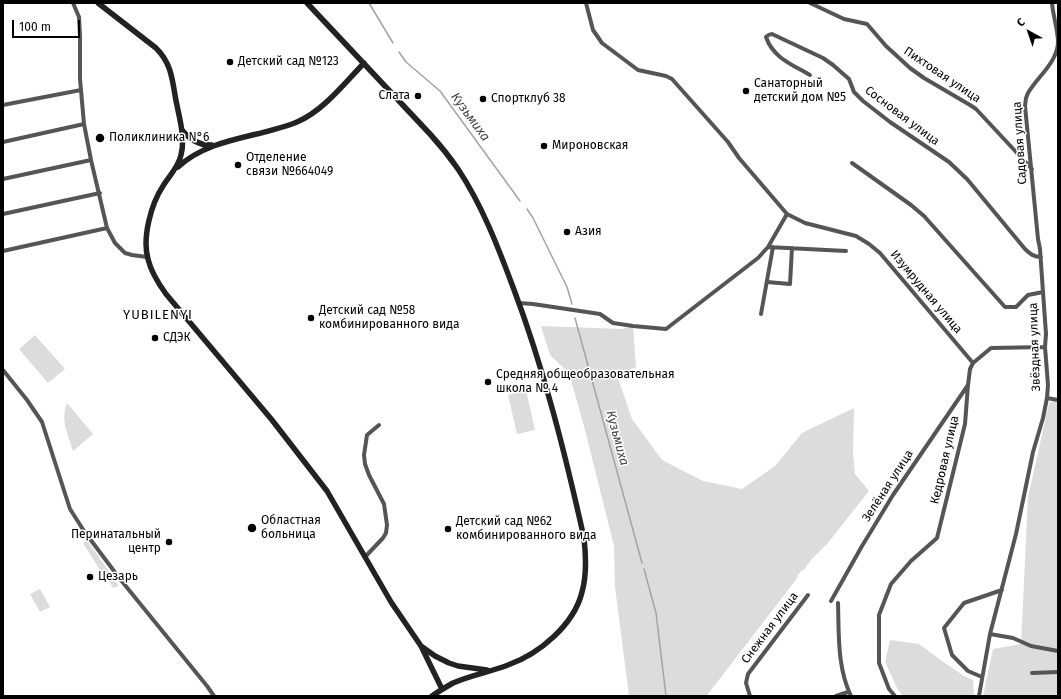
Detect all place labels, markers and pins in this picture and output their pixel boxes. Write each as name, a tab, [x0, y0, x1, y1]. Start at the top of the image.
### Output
place label: Детский сад №123	[238, 55, 339, 69]
marker: Детский сад №123	[225, 57, 235, 67]
place label: Санаторный детский дом №5	[754, 77, 846, 105]
marker: Санаторный детский дом №5	[741, 86, 751, 96]
place label: Слата	[379, 89, 410, 103]
marker: Слата	[413, 91, 423, 101]
place label: Спортклуб 38	[491, 92, 566, 106]
marker: Спортклуб 38	[478, 94, 488, 104]
place label: Поликлиника N°6	[109, 131, 209, 145]
marker: Поликлиника N°6	[94, 132, 106, 144]
place label: Мироновская	[552, 139, 628, 153]
marker: Мироновская	[539, 141, 549, 151]
place label: Отделение связи №664049	[246, 151, 333, 179]
marker: Отделение связи №664049	[233, 160, 243, 170]
place label: Азия	[575, 225, 602, 239]
marker: Азия	[562, 227, 572, 237]
place label: Детский сад №58 комбинированного вида	[319, 304, 459, 332]
marker: Детский сад №58 комбинированного вида	[306, 313, 316, 323]
place label: СДЭК	[163, 331, 191, 345]
marker: СДЭК	[150, 333, 160, 343]
place label: Средняя общеобразовательная школа № 4	[496, 368, 675, 396]
marker: Средняя общеобразовательная школа № 4	[483, 377, 493, 387]
place label: Областная больница	[261, 514, 321, 542]
place label: Детский сад №62 комбинированного вида	[456, 515, 596, 543]
marker: Областная больница	[246, 522, 258, 534]
marker: Детский сад №62 комбинированного вида	[443, 524, 453, 534]
place label: Перинатальный центр	[71, 528, 161, 556]
marker: Перинатальный центр	[164, 537, 174, 547]
place label: Цезарь	[98, 570, 138, 584]
marker: Цезарь	[85, 572, 95, 582]

